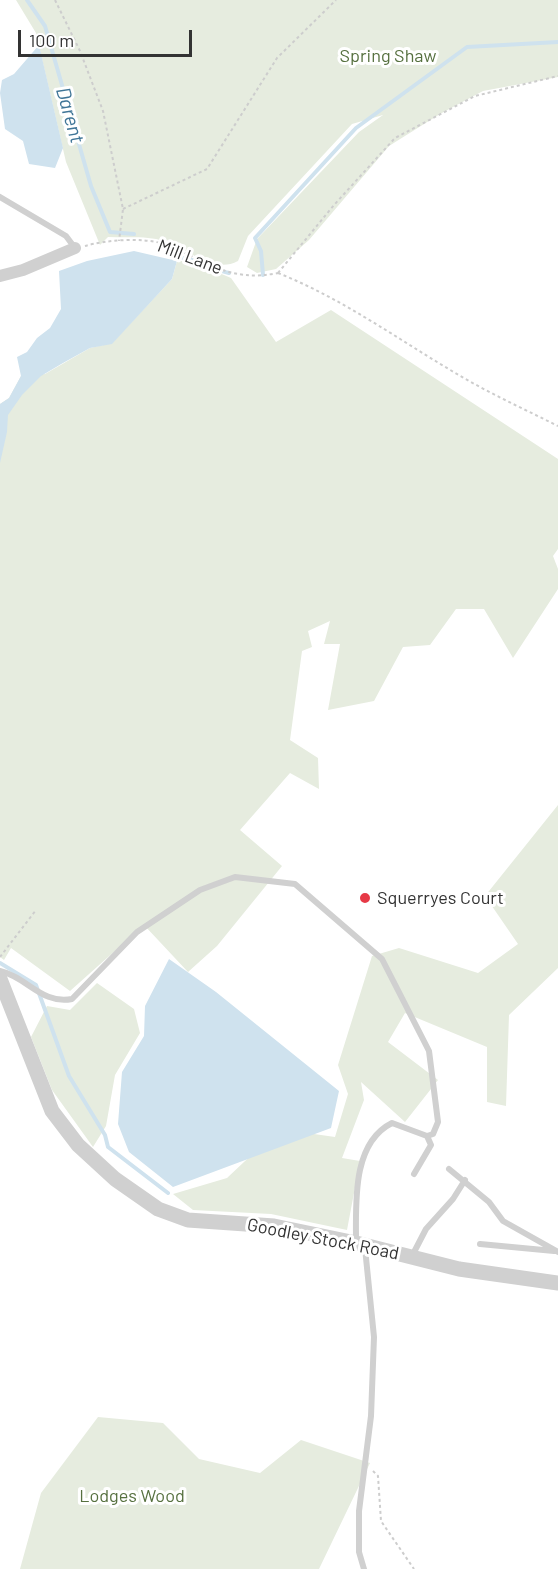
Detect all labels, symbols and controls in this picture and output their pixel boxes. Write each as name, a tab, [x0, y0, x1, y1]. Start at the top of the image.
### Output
scale bar	[21, 18, 195, 56]
text: 100 m	[29, 29, 74, 51]
park label: Spring Shaw	[340, 45, 436, 67]
water label: Darent	[51, 84, 89, 146]
street label: Mill Lane	[154, 235, 226, 279]
place label: Squerryes Court	[377, 887, 504, 909]
marker: Squerryes Court	[358, 891, 372, 905]
street label: Goodley Stock Road	[245, 1214, 401, 1264]
park label: Lodges Wood	[79, 1485, 185, 1507]

